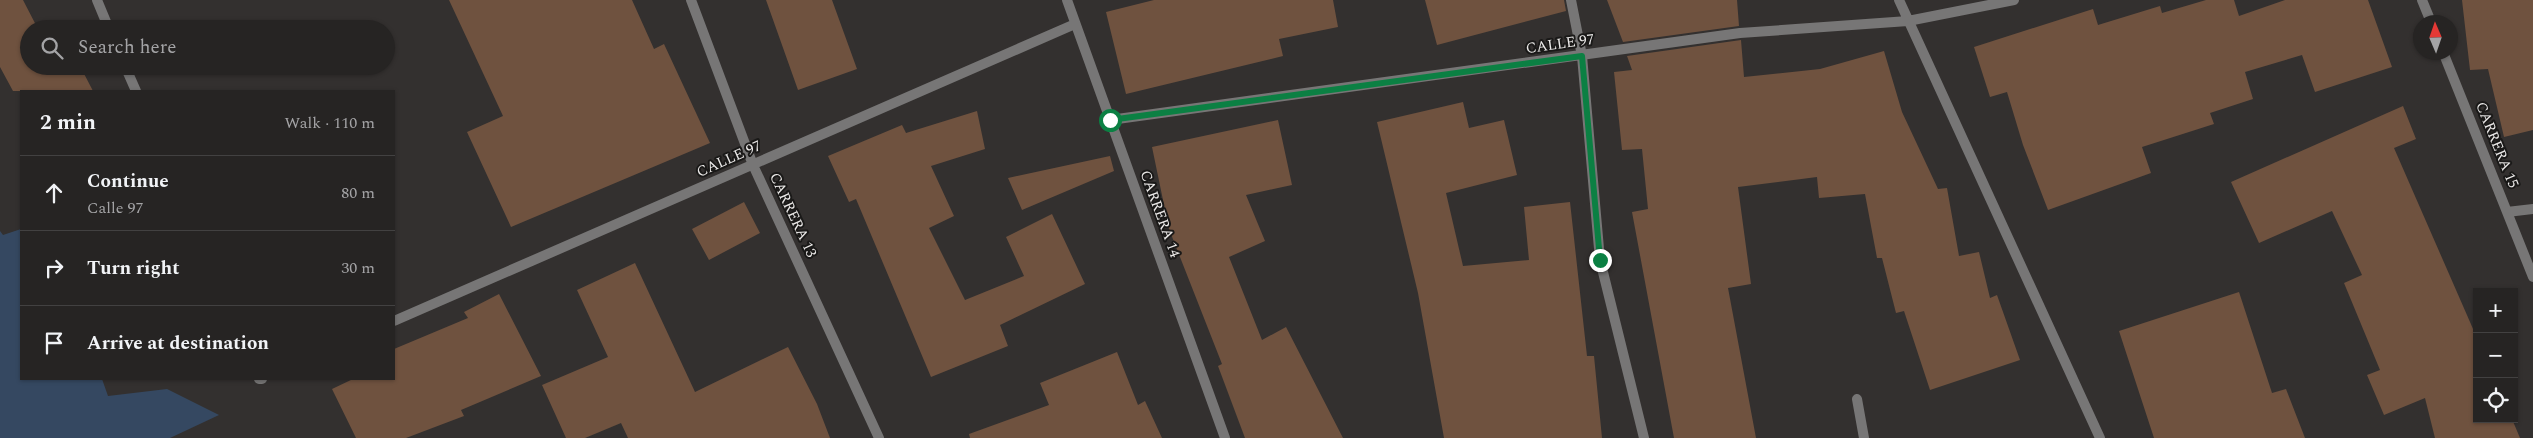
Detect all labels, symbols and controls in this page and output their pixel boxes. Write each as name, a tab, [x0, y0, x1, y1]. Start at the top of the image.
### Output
north arrow	[2413, 15, 2458, 60]
search box	[20, 20, 395, 75]
street label: CALLE 97	[1524, 28, 1596, 60]
text: Search here	[78, 33, 177, 62]
icon: search	[38, 34, 66, 62]
street label: CARRERA 15	[2469, 98, 2525, 192]
text: 2 min	[40, 107, 96, 139]
route start	[1099, 109, 1122, 132]
text: Walk · 110 m	[284, 111, 375, 135]
street label: CALLE 97	[693, 134, 765, 184]
text: Continue	[87, 167, 169, 196]
street label: CARRERA 14	[1134, 167, 1187, 261]
street label: CARRERA 13	[763, 169, 823, 262]
icon: ahead	[40, 179, 68, 207]
text: 80 m	[341, 181, 375, 205]
text: Calle 97	[87, 196, 144, 220]
route end	[1589, 249, 1612, 272]
icon: right	[40, 254, 68, 282]
text: Turn right	[87, 254, 180, 283]
text: 30 m	[341, 256, 375, 280]
map controls	[2473, 288, 2518, 423]
button: +	[2473, 288, 2518, 333]
icon: arrive	[40, 329, 68, 357]
text: Arrive at destination	[87, 329, 269, 358]
button: −	[2473, 333, 2518, 378]
button: locate	[2473, 378, 2518, 423]

